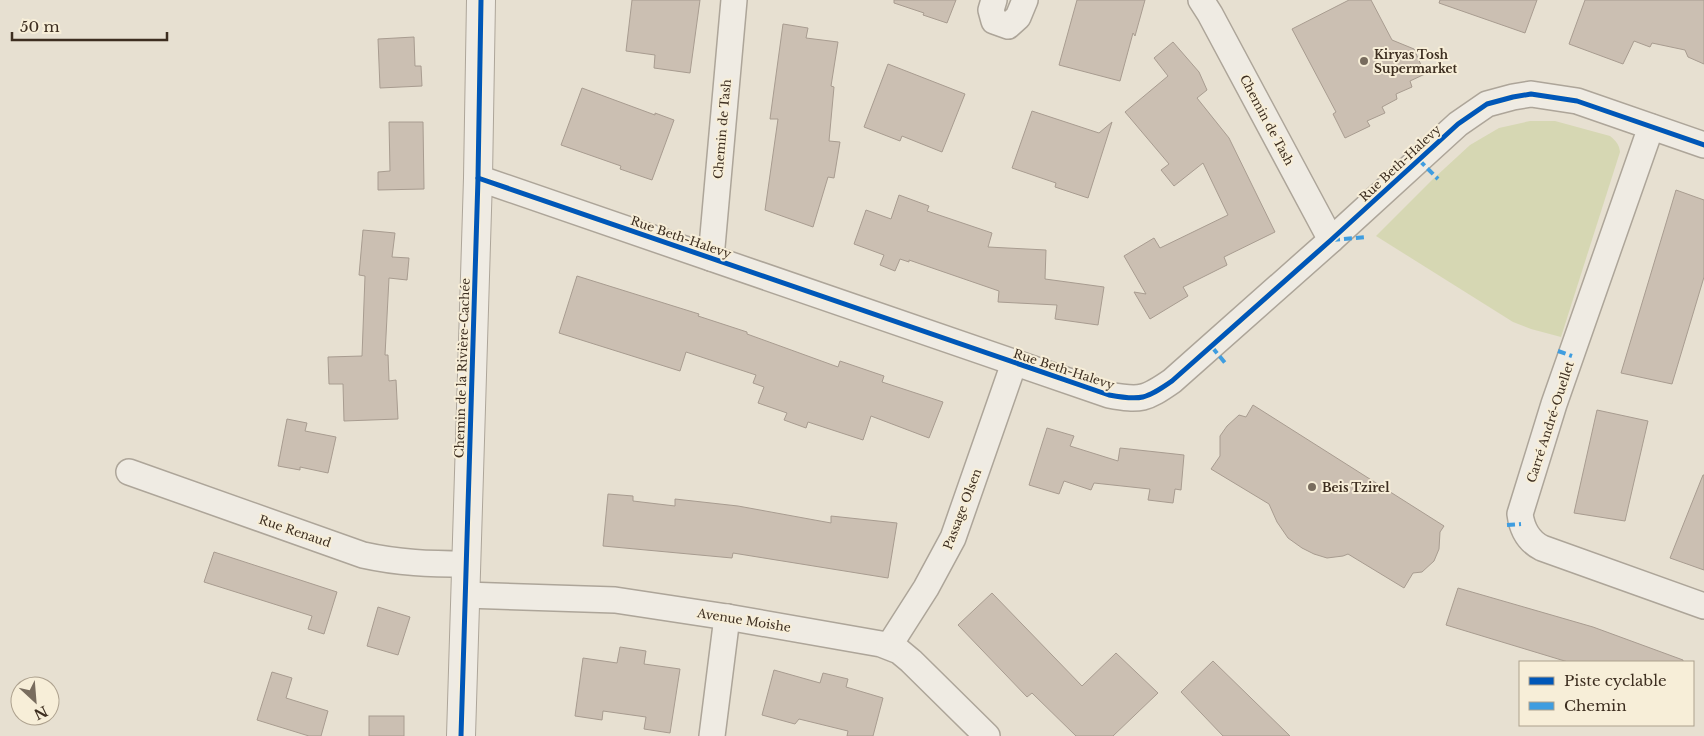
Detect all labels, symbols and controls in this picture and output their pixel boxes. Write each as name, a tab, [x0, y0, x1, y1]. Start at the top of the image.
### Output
scale bar	[12, 10, 168, 42]
text: 50 m	[20, 17, 60, 36]
place label: Kiryas Tosh Supermarket	[1374, 47, 1458, 76]
marker: Kiryas Tosh Supermarket	[1358, 55, 1370, 67]
street label: Chemin de Tash	[1237, 72, 1297, 168]
street label: Chemin de Tash	[710, 78, 734, 180]
street label: Rue Beth-Halevy	[1356, 121, 1444, 204]
street label: Rue Beth-Halevy	[629, 213, 734, 261]
street label: Chemin de la Rivière-Cachée	[451, 278, 473, 458]
street label: Rue Beth-Halevy	[1012, 346, 1117, 393]
street label: Carré André-Ouellet	[1523, 359, 1577, 485]
street label: Passage Olsen	[940, 466, 984, 552]
place label: Beis Tzirel	[1322, 480, 1390, 495]
marker: Beis Tzirel	[1306, 481, 1318, 493]
street label: Rue Renaud	[257, 512, 333, 550]
street label: Avenue Moishe	[695, 605, 792, 635]
legend	[1519, 661, 1694, 726]
text: Piste cyclable	[1564, 671, 1667, 690]
north arrow	[10, 676, 60, 726]
text: Chemin	[1564, 696, 1627, 715]
text: N	[31, 702, 51, 724]

